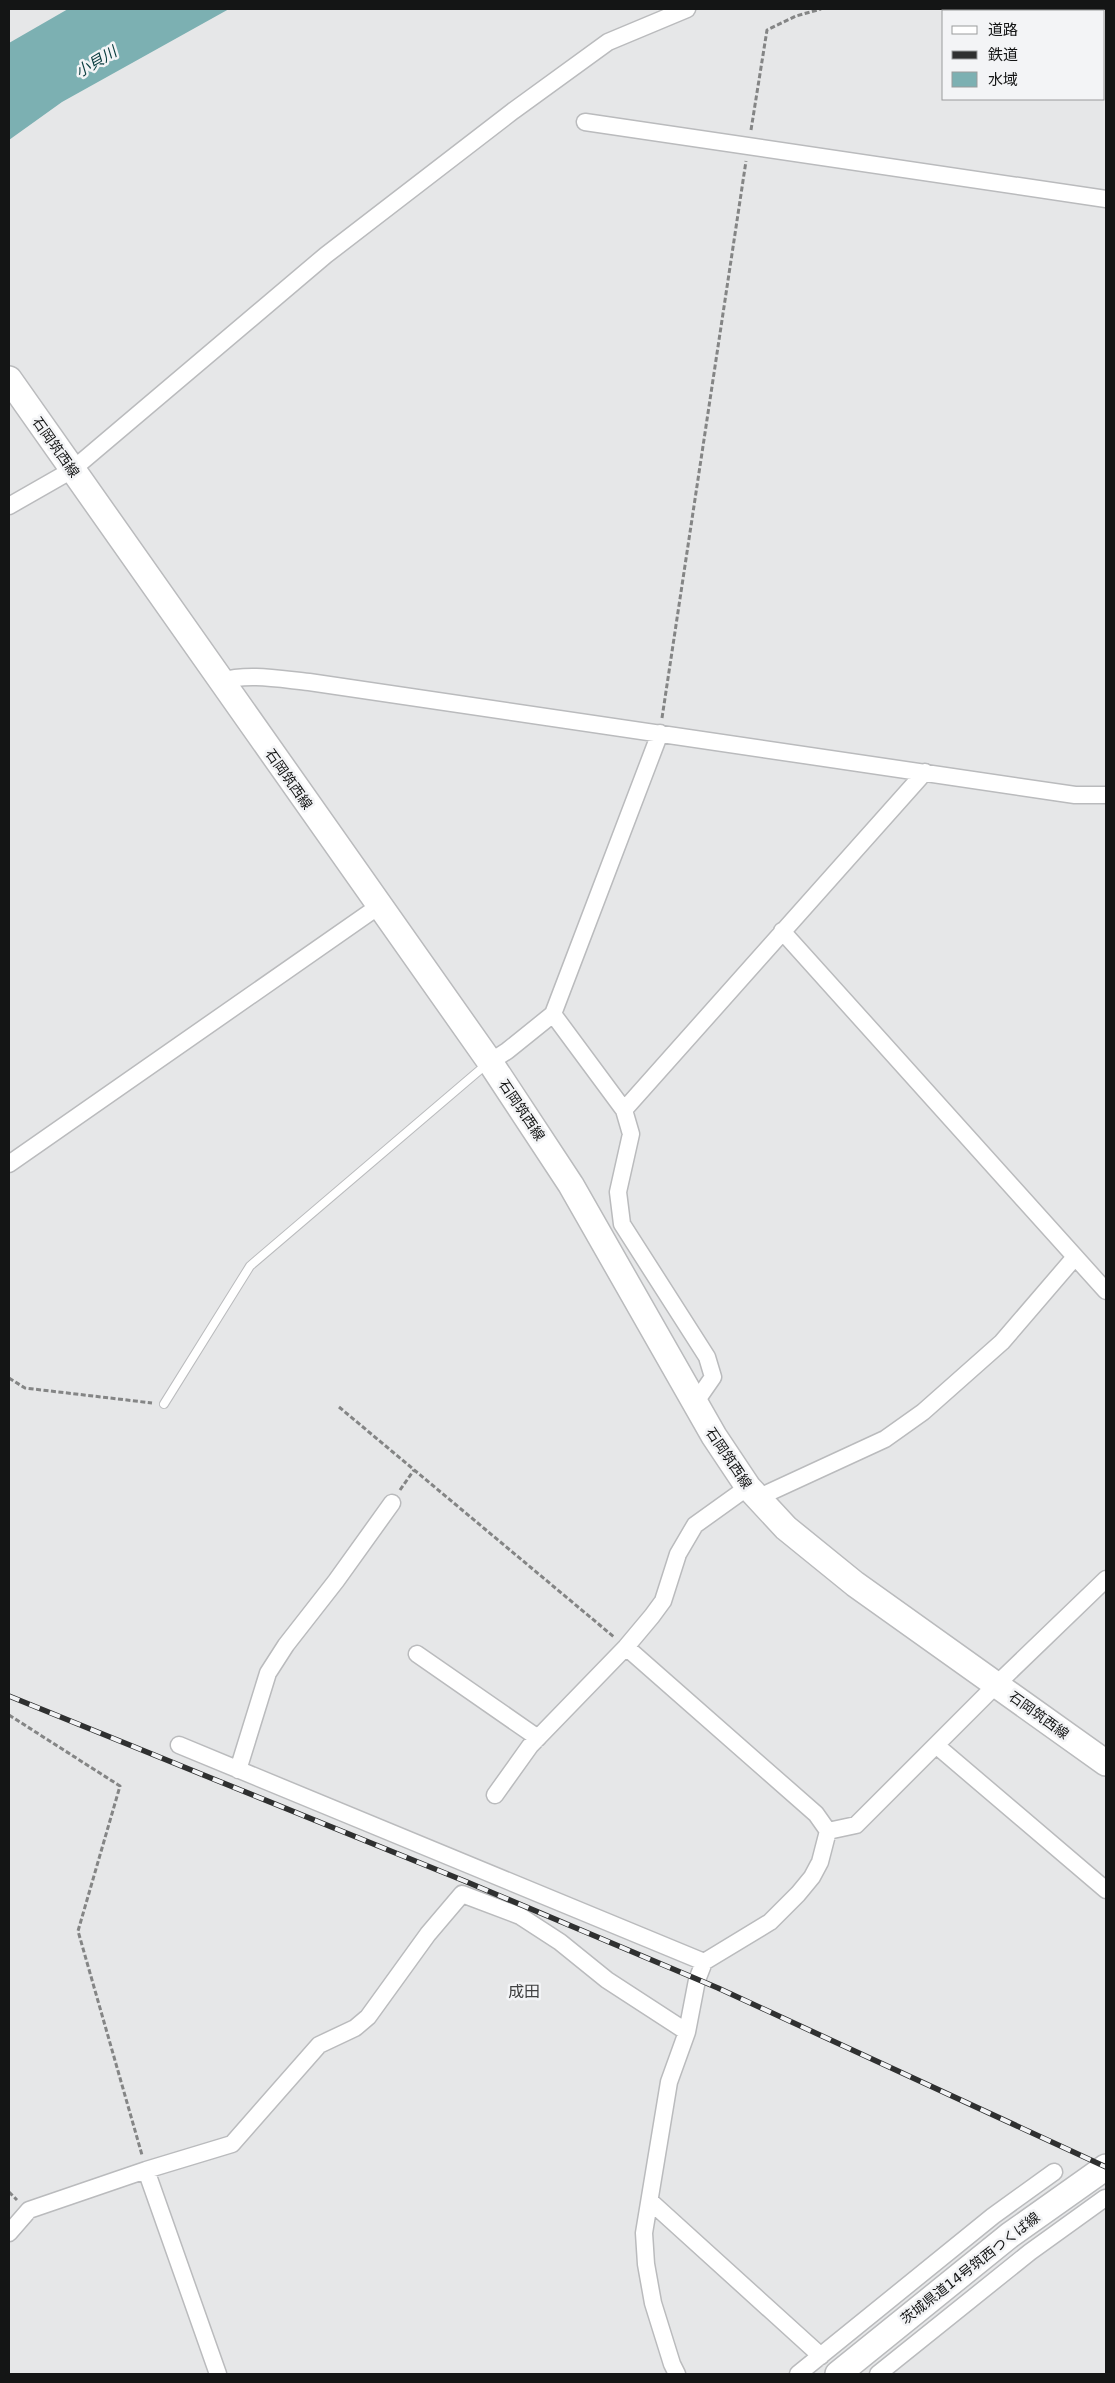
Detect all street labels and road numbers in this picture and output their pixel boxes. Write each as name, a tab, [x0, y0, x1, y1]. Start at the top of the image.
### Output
street label: 石岡筑西線	[29, 414, 83, 480]
street label: 石岡筑西線	[262, 746, 316, 812]
street label: 石岡筑西線	[496, 1077, 548, 1143]
street label: 石岡筑西線	[703, 1425, 755, 1491]
street label: 石岡筑西線	[1006, 1688, 1072, 1742]
street label: 茨城県道14号筑西つくば線	[897, 2209, 1043, 2327]

